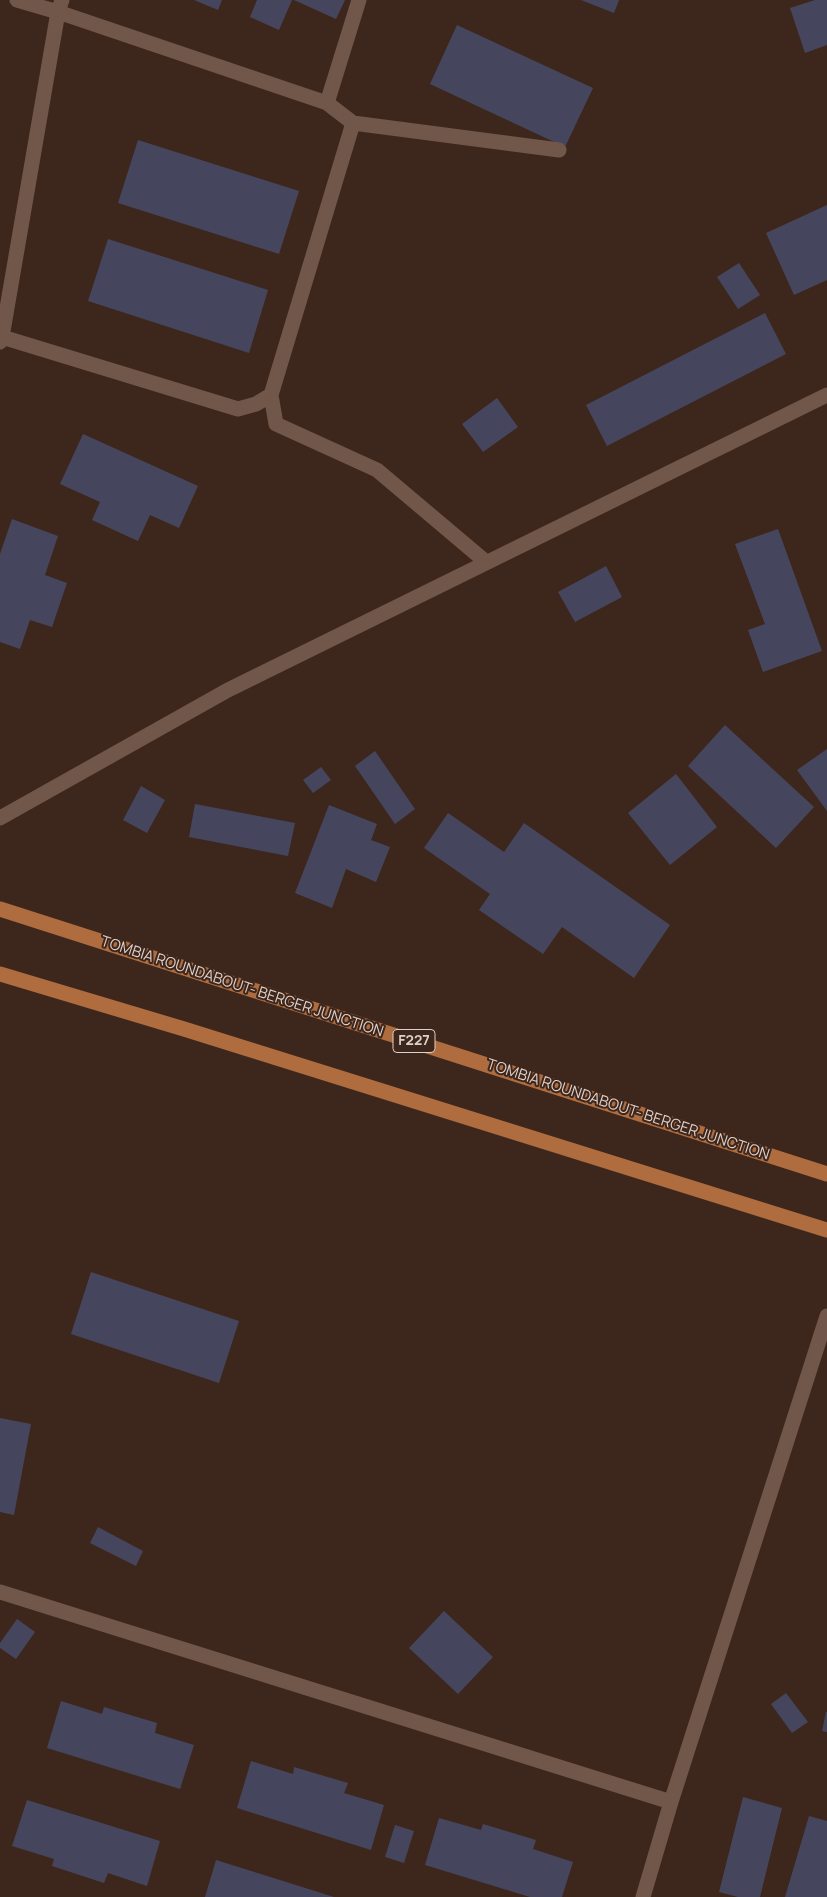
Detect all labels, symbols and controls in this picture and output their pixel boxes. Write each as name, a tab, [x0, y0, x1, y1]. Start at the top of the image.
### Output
street label: TOMBIA ROUNDABOUT- BERGER JUNCTION	[98, 933, 386, 1041]
road number: F227	[393, 1030, 435, 1052]
street label: TOMBIA ROUNDABOUT- BERGER JUNCTION	[484, 1056, 772, 1164]

